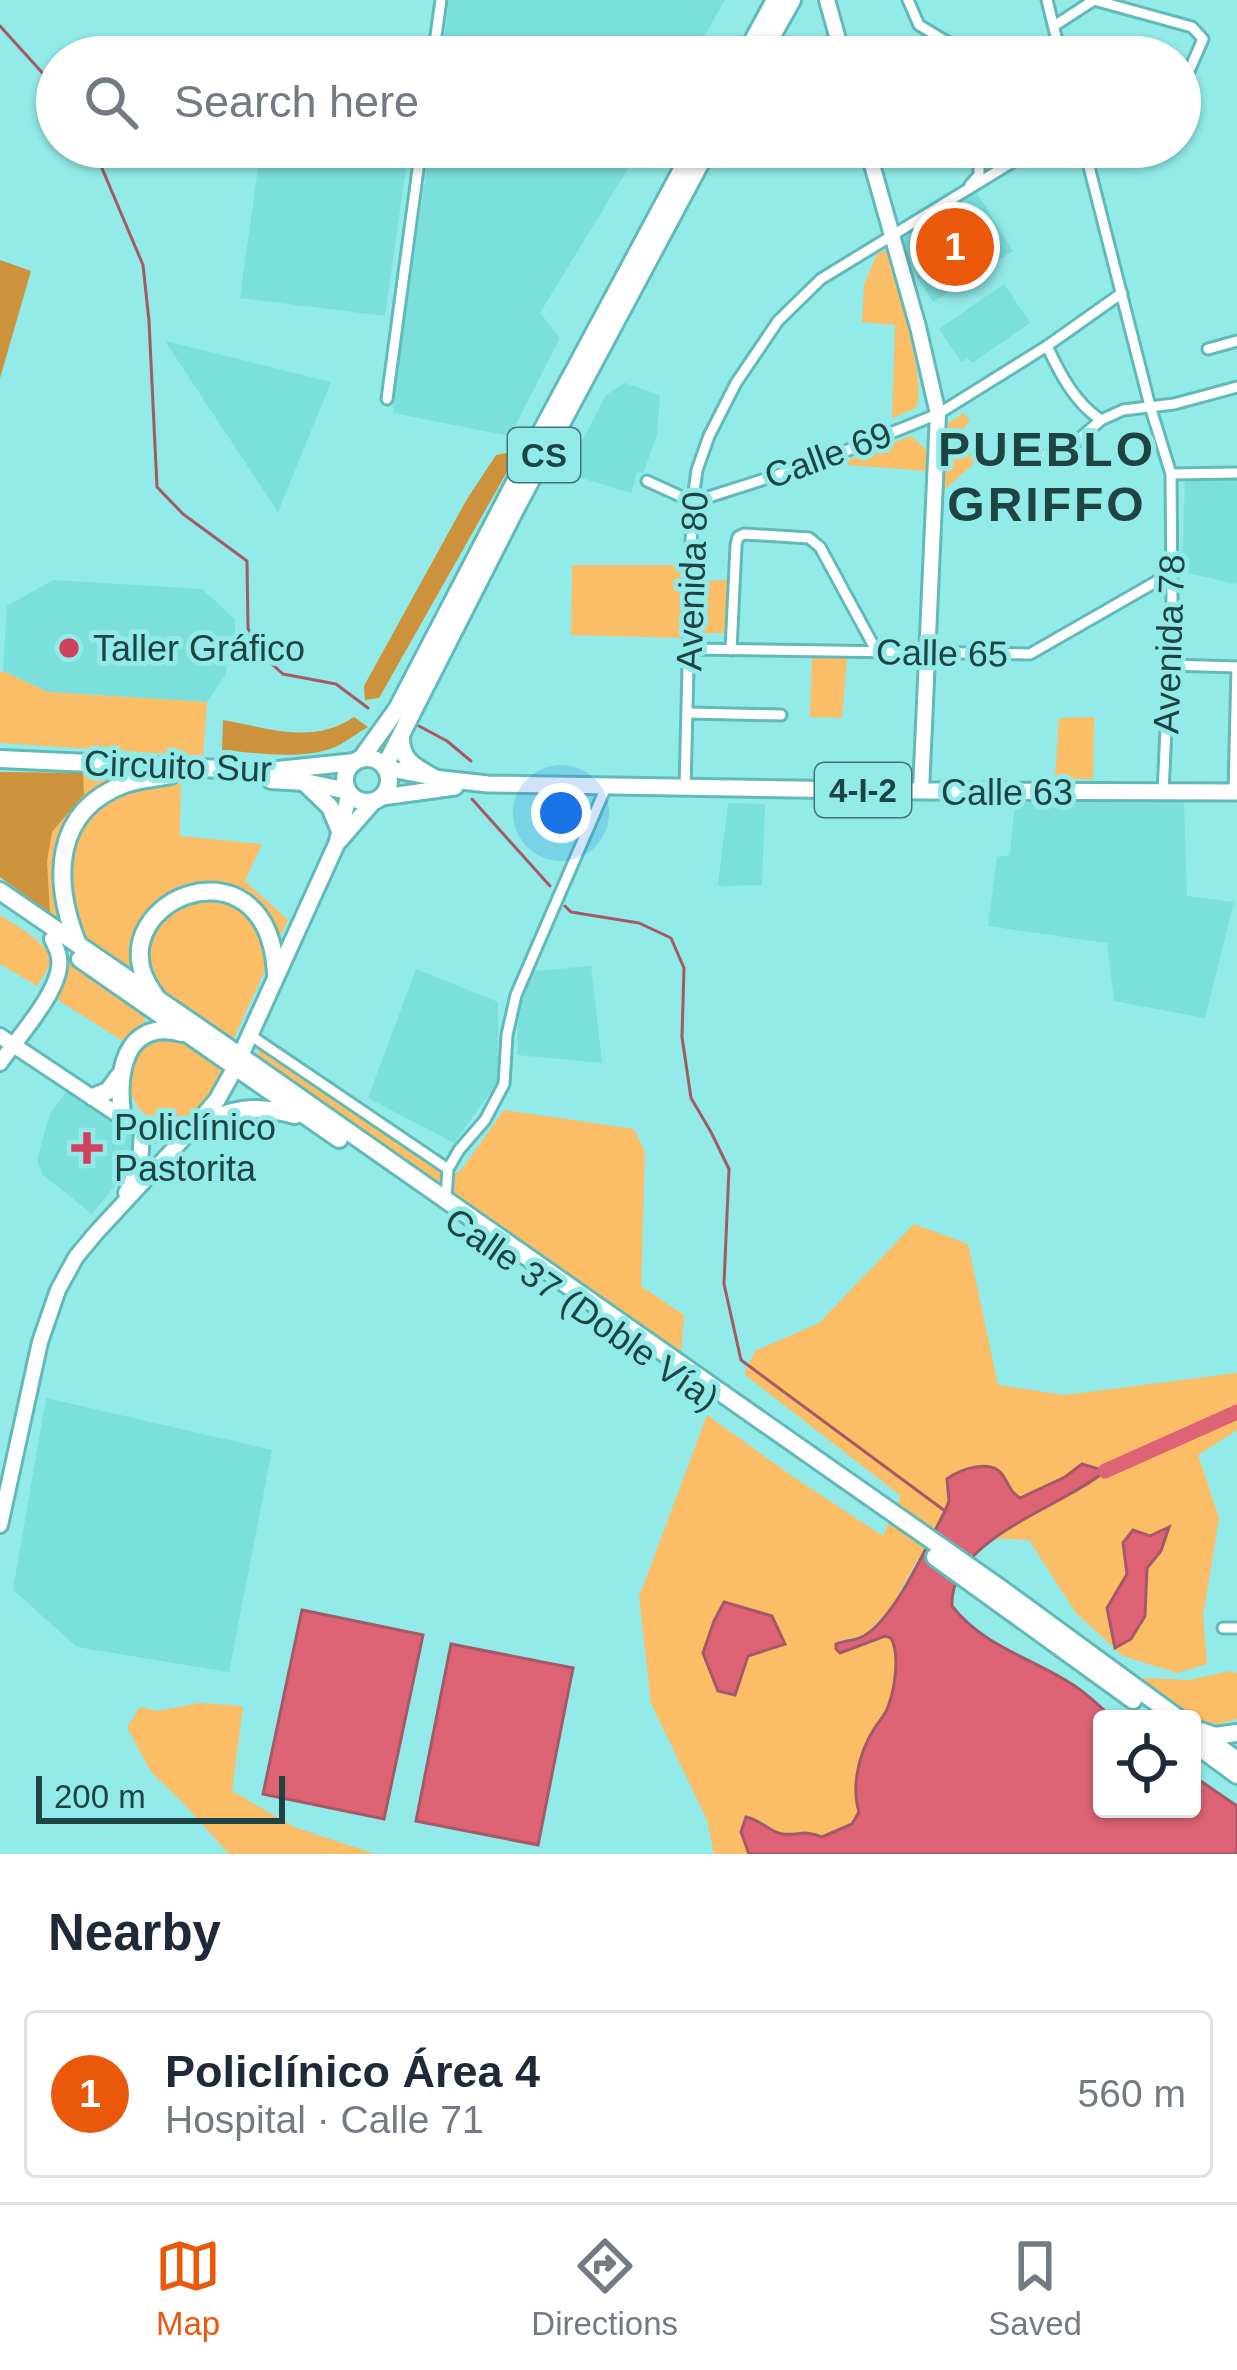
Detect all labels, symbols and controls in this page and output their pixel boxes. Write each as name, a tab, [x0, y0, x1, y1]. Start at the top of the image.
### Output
search box	[36, 36, 1201, 168]
icon: search	[78, 69, 144, 135]
text: Search here	[174, 76, 419, 127]
pin: 1	[916, 202, 994, 292]
street label: Calle 69	[759, 413, 897, 497]
district label: PUEBLO GRIFFO	[938, 423, 1156, 531]
road number: CS	[508, 428, 580, 482]
street label: Avenida 80	[668, 491, 716, 671]
street label: Avenida 78	[1145, 554, 1193, 734]
place label: Taller Gráfico	[93, 628, 305, 669]
street label: Calle 65	[876, 631, 1008, 675]
marker: Taller Gráfico	[56, 635, 82, 661]
street label: Circuito Sur	[83, 742, 273, 790]
road number: 4-I-2	[815, 763, 911, 817]
street label: Calle 63	[941, 772, 1073, 813]
your location	[531, 783, 591, 843]
place label: Policlínico Pastorita	[114, 1107, 276, 1189]
marker: Policlínico Pastorita	[71, 1132, 103, 1164]
street label: Calle 37 (Doble Vía)	[437, 1199, 727, 1419]
map controls	[1093, 1710, 1201, 1818]
button: locate	[1093, 1710, 1201, 1818]
scale bar	[36, 1770, 285, 1823]
text: 200 m	[54, 1778, 146, 1815]
text: Nearby	[48, 1904, 221, 1961]
text: Policlínico Área 4	[165, 2046, 540, 2097]
text: 1	[79, 2072, 101, 2115]
text: 560 m	[1078, 2072, 1186, 2115]
text: Hospital · Calle 71	[165, 2098, 484, 2141]
tab: Map	[155, 2233, 221, 2343]
tab: Directions	[531, 2233, 678, 2343]
tab: Saved	[988, 2233, 1082, 2343]

